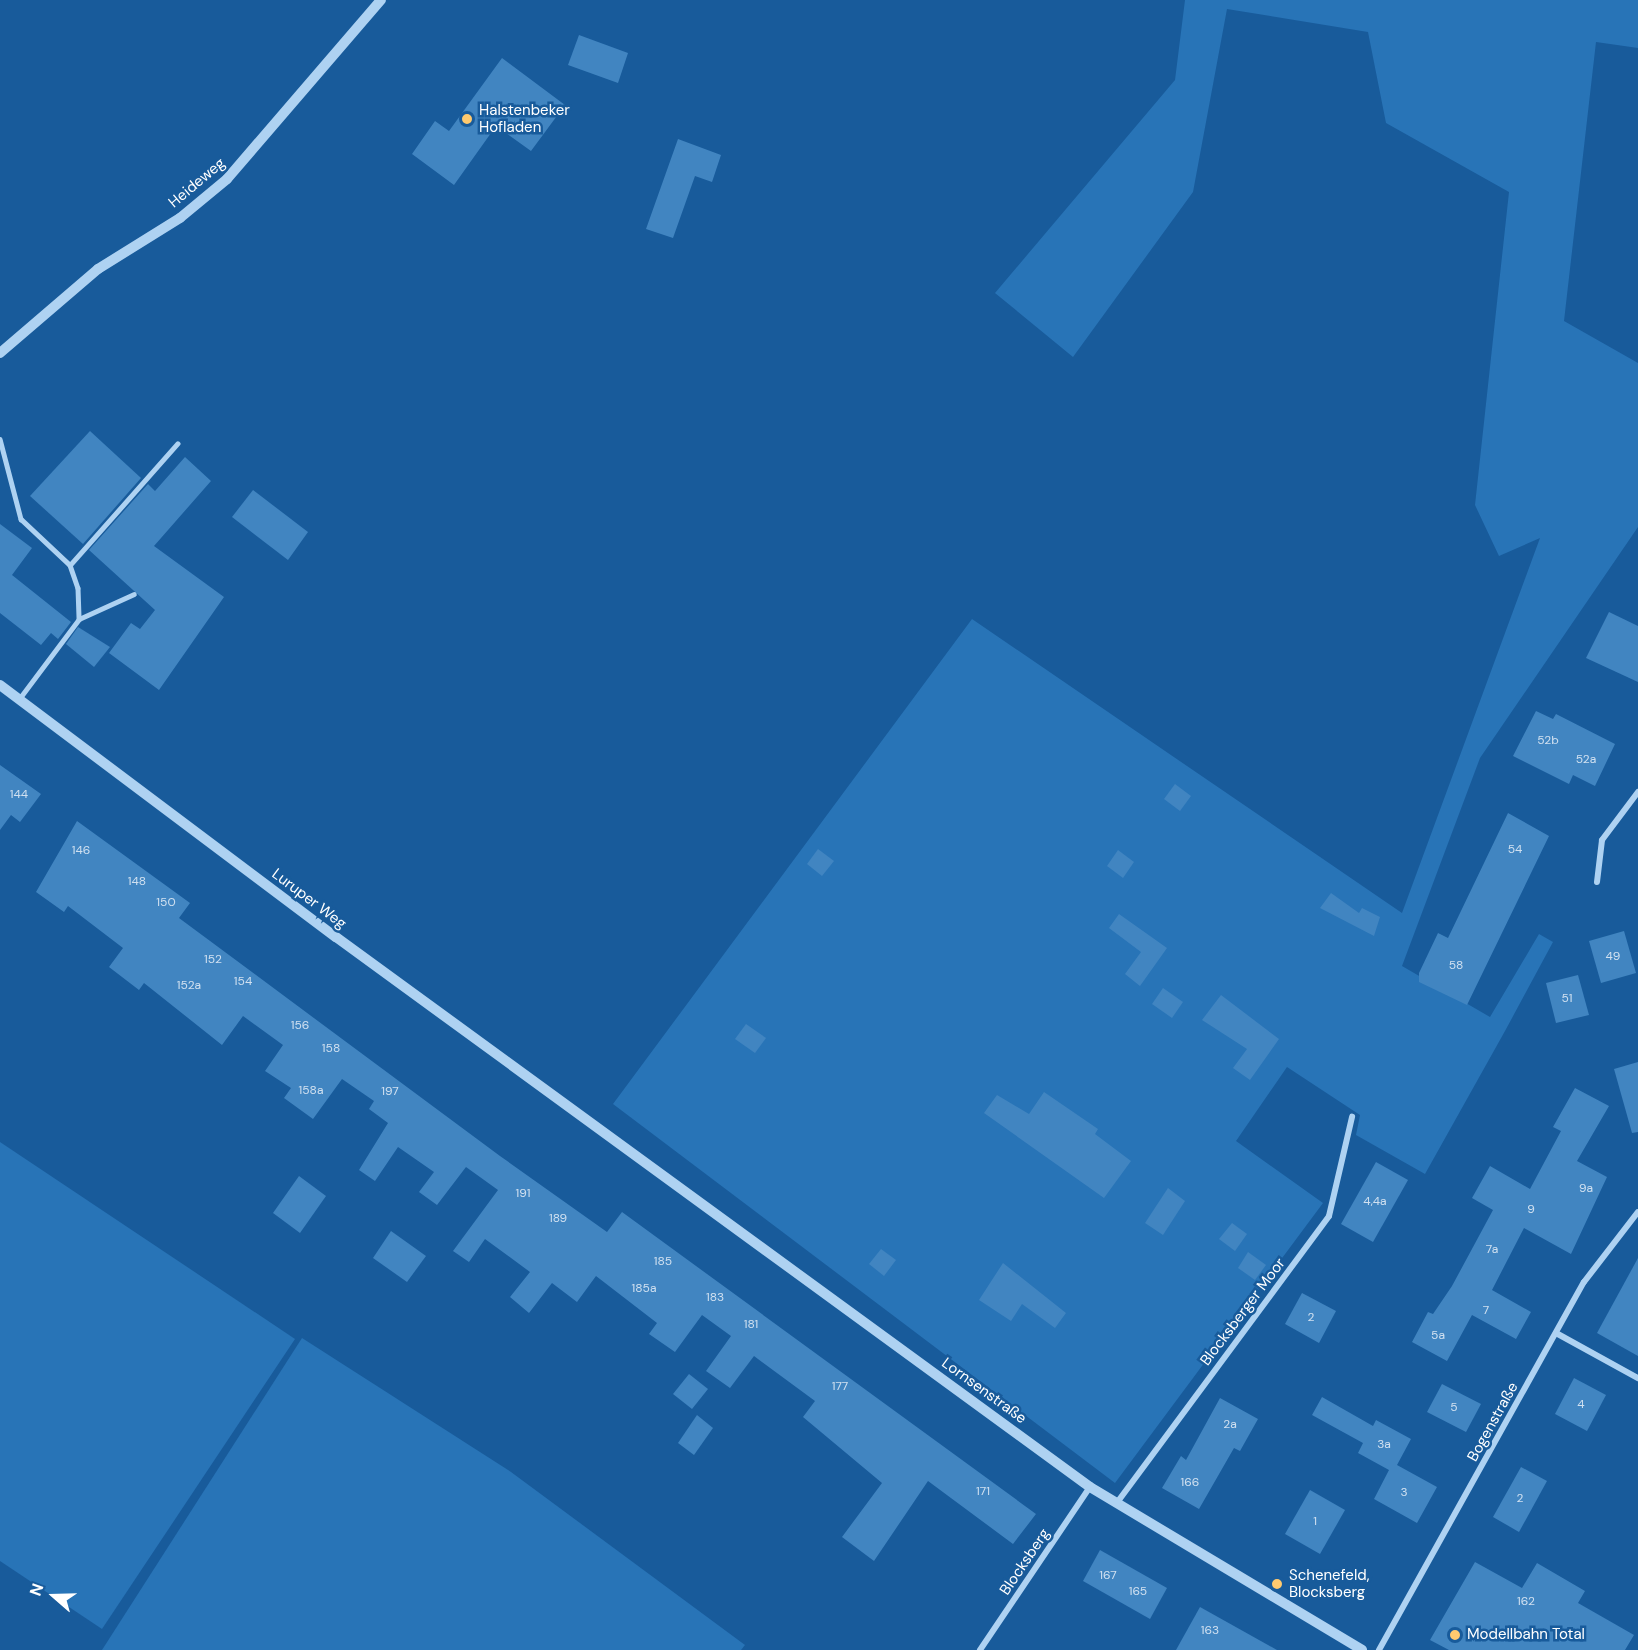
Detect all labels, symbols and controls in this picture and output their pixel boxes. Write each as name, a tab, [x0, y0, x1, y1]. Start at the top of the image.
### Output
place label: Halstenbeker Hofladen	[479, 101, 570, 136]
marker: Halstenbeker Hofladen	[460, 112, 474, 126]
street label: Heideweg	[165, 154, 229, 212]
house number: 52b	[1537, 734, 1559, 748]
house number: 52a	[1576, 753, 1596, 767]
house number: 144	[10, 788, 28, 802]
house number: 54	[1508, 843, 1522, 857]
house number: 146	[72, 844, 90, 858]
street label: Luruper Weg	[268, 865, 350, 933]
house number: 148	[128, 875, 146, 889]
house number: 150	[156, 896, 176, 910]
house number: 49	[1606, 950, 1620, 964]
house number: 152	[204, 953, 222, 967]
house number: 58	[1449, 959, 1463, 973]
house number: 154	[234, 975, 252, 989]
house number: 152a	[177, 979, 201, 993]
house number: 51	[1561, 992, 1573, 1006]
house number: 156	[291, 1019, 309, 1033]
house number: 158	[322, 1042, 340, 1056]
house number: 158a	[299, 1084, 323, 1098]
house number: 197	[381, 1085, 399, 1099]
house number: 9a	[1579, 1182, 1593, 1196]
house number: 191	[516, 1187, 530, 1201]
house number: 4,4a	[1363, 1195, 1387, 1209]
house number: 9	[1527, 1203, 1535, 1217]
house number: 189	[549, 1212, 567, 1226]
house number: 7a	[1486, 1243, 1498, 1257]
house number: 185	[654, 1255, 672, 1269]
street label: Blocksberger Moor	[1197, 1255, 1289, 1369]
house number: 185a	[632, 1282, 656, 1296]
house number: 183	[706, 1291, 724, 1305]
house number: 7	[1483, 1304, 1489, 1318]
house number: 2	[1308, 1311, 1314, 1325]
house number: 181	[744, 1318, 758, 1332]
house number: 5a	[1431, 1329, 1445, 1343]
street label: Lornsenstraße	[938, 1354, 1030, 1428]
street label: Bogenstraße	[1464, 1379, 1522, 1465]
house number: 177	[832, 1380, 848, 1394]
house number: 4	[1577, 1398, 1585, 1412]
house number: 5	[1450, 1401, 1458, 1415]
house number: 2a	[1223, 1418, 1237, 1432]
house number: 3a	[1377, 1438, 1391, 1452]
house number: 166	[1181, 1476, 1199, 1490]
house number: 171	[976, 1485, 990, 1499]
house number: 3	[1400, 1486, 1408, 1500]
house number: 2	[1517, 1492, 1523, 1506]
house number: 1	[1313, 1515, 1317, 1529]
street label: Blocksberg	[996, 1525, 1054, 1599]
north arrow	[24, 1566, 84, 1626]
place label: Schenefeld, Blocksberg	[1289, 1566, 1369, 1601]
house number: 167	[1099, 1569, 1117, 1583]
marker: Schenefeld, Blocksberg	[1270, 1577, 1284, 1591]
text: N	[25, 1581, 48, 1599]
house number: 165	[1129, 1585, 1147, 1599]
house number: 162	[1517, 1595, 1535, 1609]
house number: 163	[1201, 1624, 1219, 1638]
place label: Modellbahn Total	[1467, 1626, 1585, 1644]
marker: Modellbahn Total	[1448, 1628, 1462, 1642]

